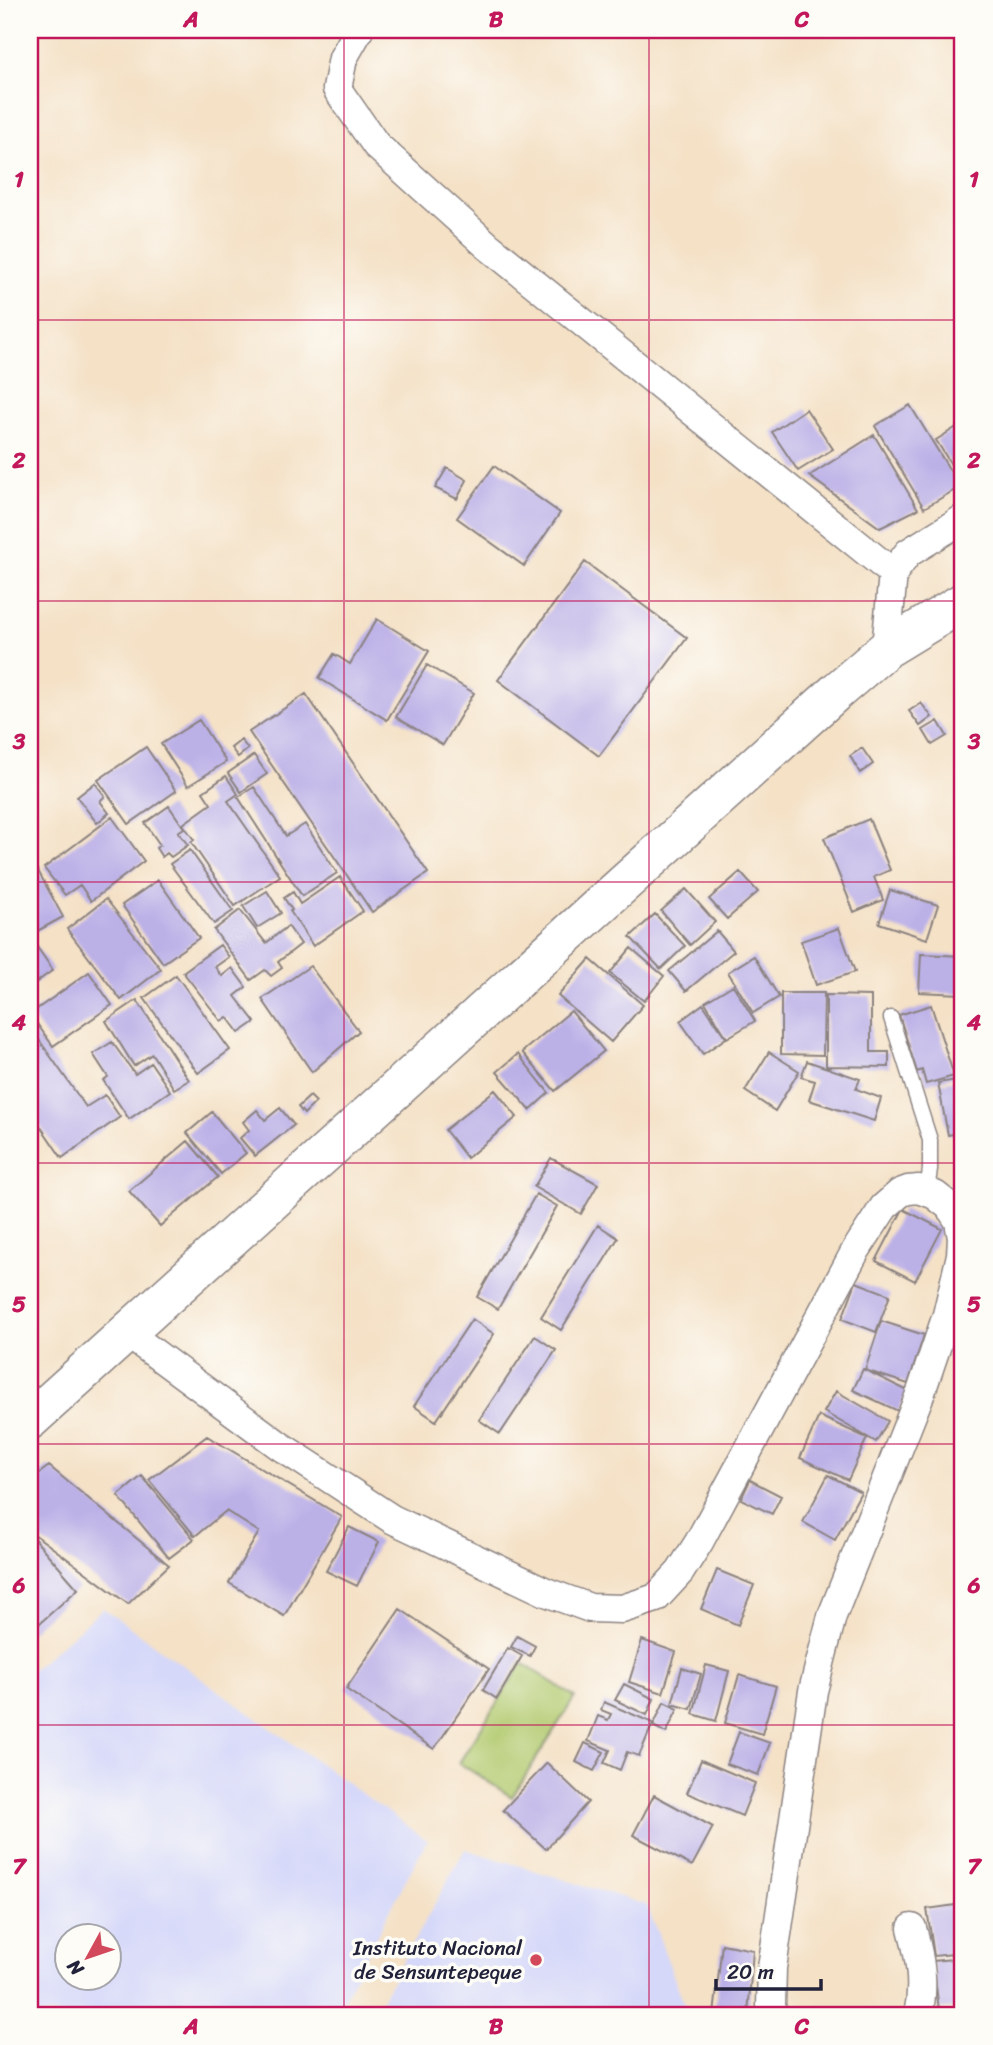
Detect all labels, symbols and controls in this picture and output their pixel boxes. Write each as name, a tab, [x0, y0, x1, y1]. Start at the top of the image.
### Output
text: A	[182, 0, 199, 40]
text: B	[489, 0, 504, 40]
text: C	[794, 0, 810, 40]
text: 1	[14, 159, 24, 200]
text: 1	[969, 159, 979, 200]
text: 2	[11, 440, 26, 481]
text: 2	[966, 440, 981, 481]
text: 3	[12, 721, 26, 762]
text: 3	[967, 721, 981, 762]
text: 4	[11, 1002, 27, 1043]
text: 4	[966, 1002, 982, 1043]
text: 5	[12, 1284, 26, 1325]
text: 5	[967, 1284, 981, 1325]
text: 6	[11, 1565, 26, 1606]
text: 6	[966, 1565, 981, 1606]
text: 7	[12, 1846, 27, 1887]
text: 7	[967, 1846, 982, 1887]
north arrow	[52, 1923, 122, 1993]
place label: Instituto Nacional de Sensuntepeque	[352, 1929, 523, 1991]
scale bar	[716, 1947, 822, 1991]
text: N	[58, 1951, 93, 1984]
marker: Instituto Nacional de Sensuntepeque	[528, 1952, 544, 1968]
text: 20 m	[727, 1953, 774, 1991]
text: A	[182, 2006, 199, 2045]
text: B	[489, 2006, 504, 2045]
text: C	[794, 2006, 810, 2045]

